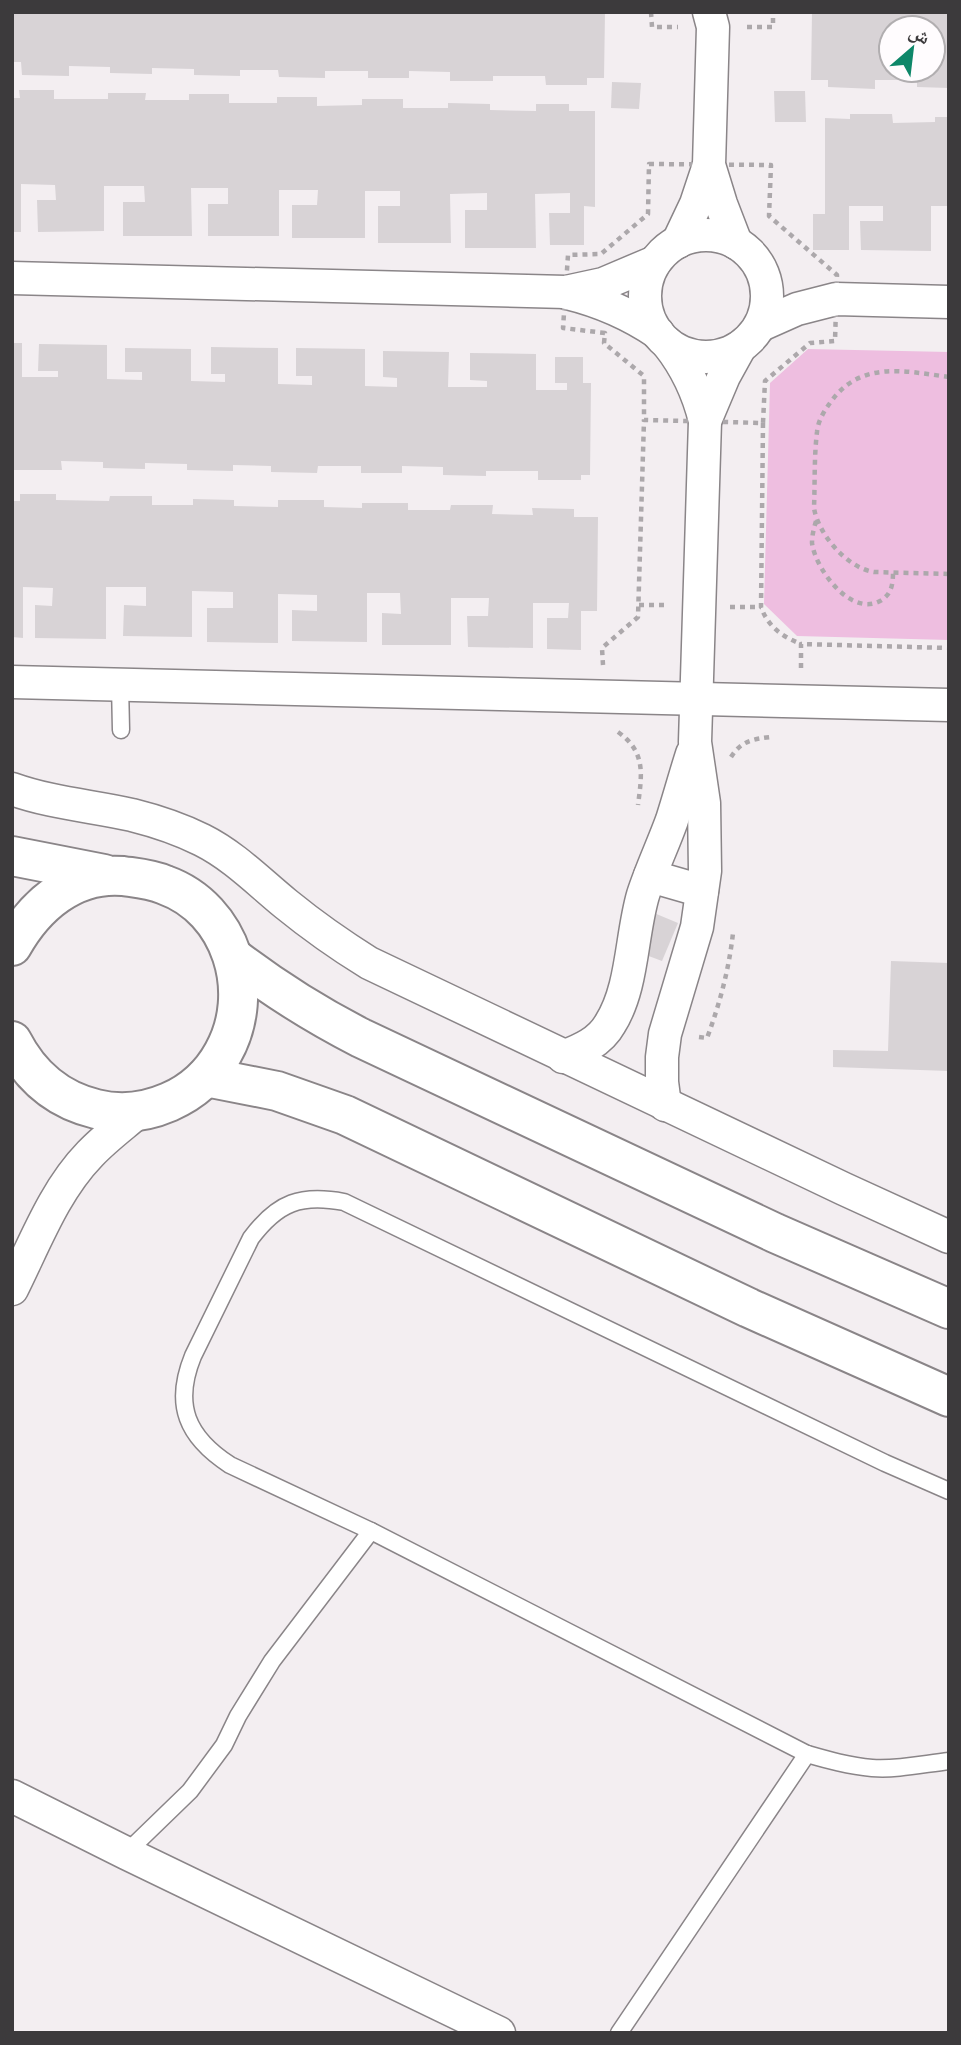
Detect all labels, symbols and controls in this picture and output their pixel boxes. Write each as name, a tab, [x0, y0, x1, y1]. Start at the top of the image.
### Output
north arrow	[877, 14, 947, 84]
text: ش	[905, 20, 934, 49]

